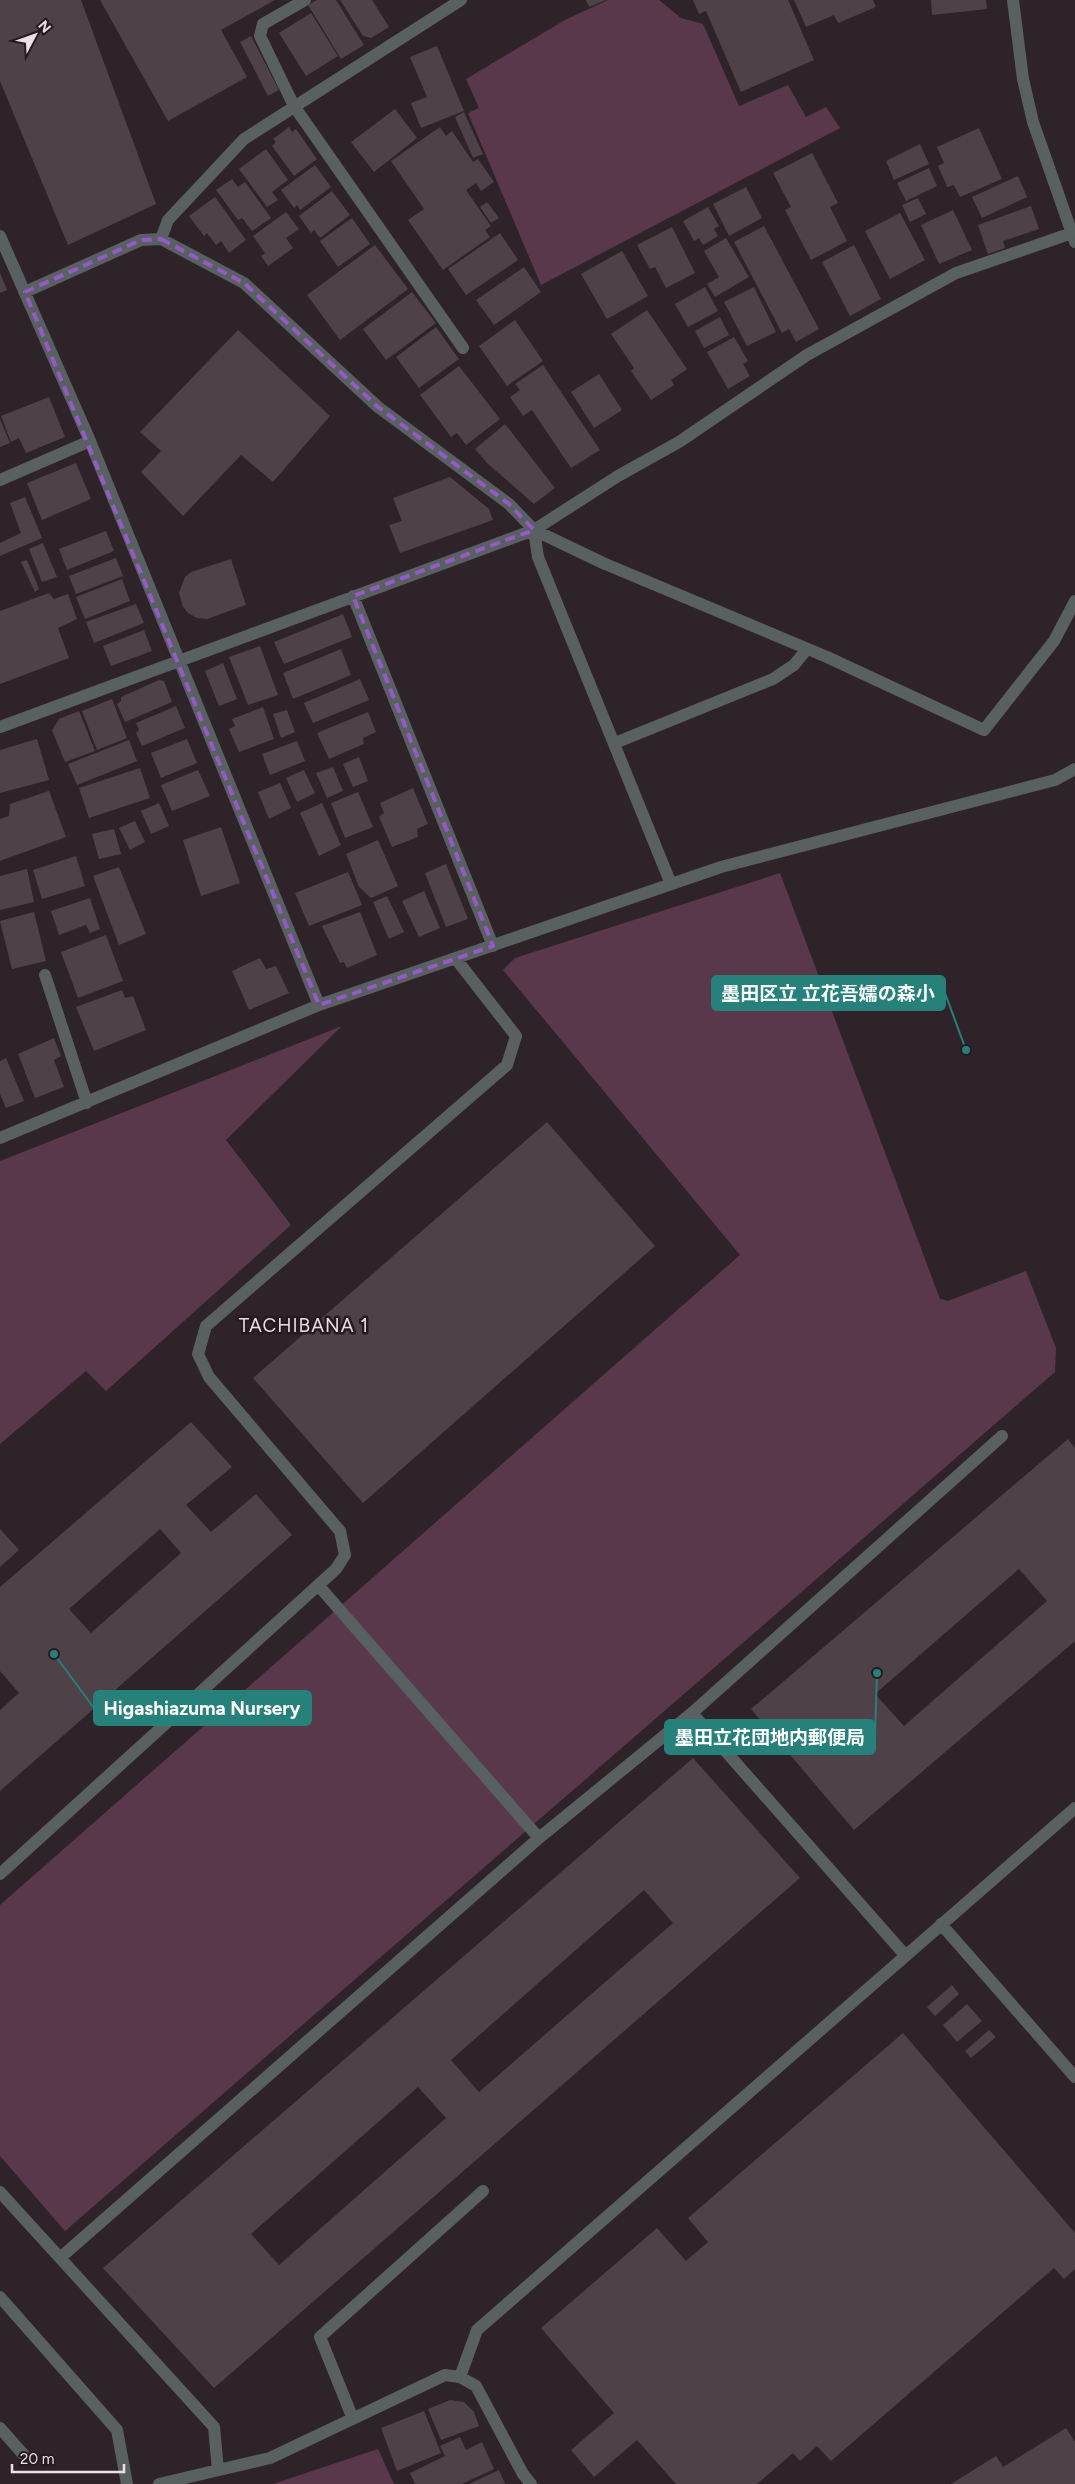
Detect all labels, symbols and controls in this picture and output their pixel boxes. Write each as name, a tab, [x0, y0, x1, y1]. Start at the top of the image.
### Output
north arrow	[10, 10, 60, 60]
text: N	[34, 17, 54, 36]
callout: 墨田区立 立花吾嬬の森小	[712, 976, 945, 1010]
text: 墨田区立 立花吾嬬の森小	[721, 982, 935, 1005]
district label: TACHIBANA 1	[239, 1314, 369, 1337]
callout: Higashiazuma Nursery	[94, 1691, 311, 1725]
text: Higashiazuma Nursery	[104, 1697, 300, 1720]
callout: 墨田立花団地内郵便局	[665, 1720, 875, 1754]
text: 墨田立花団地内郵便局	[675, 1726, 865, 1749]
scale bar	[12, 2442, 125, 2474]
text: 20 m	[20, 2450, 54, 2468]

